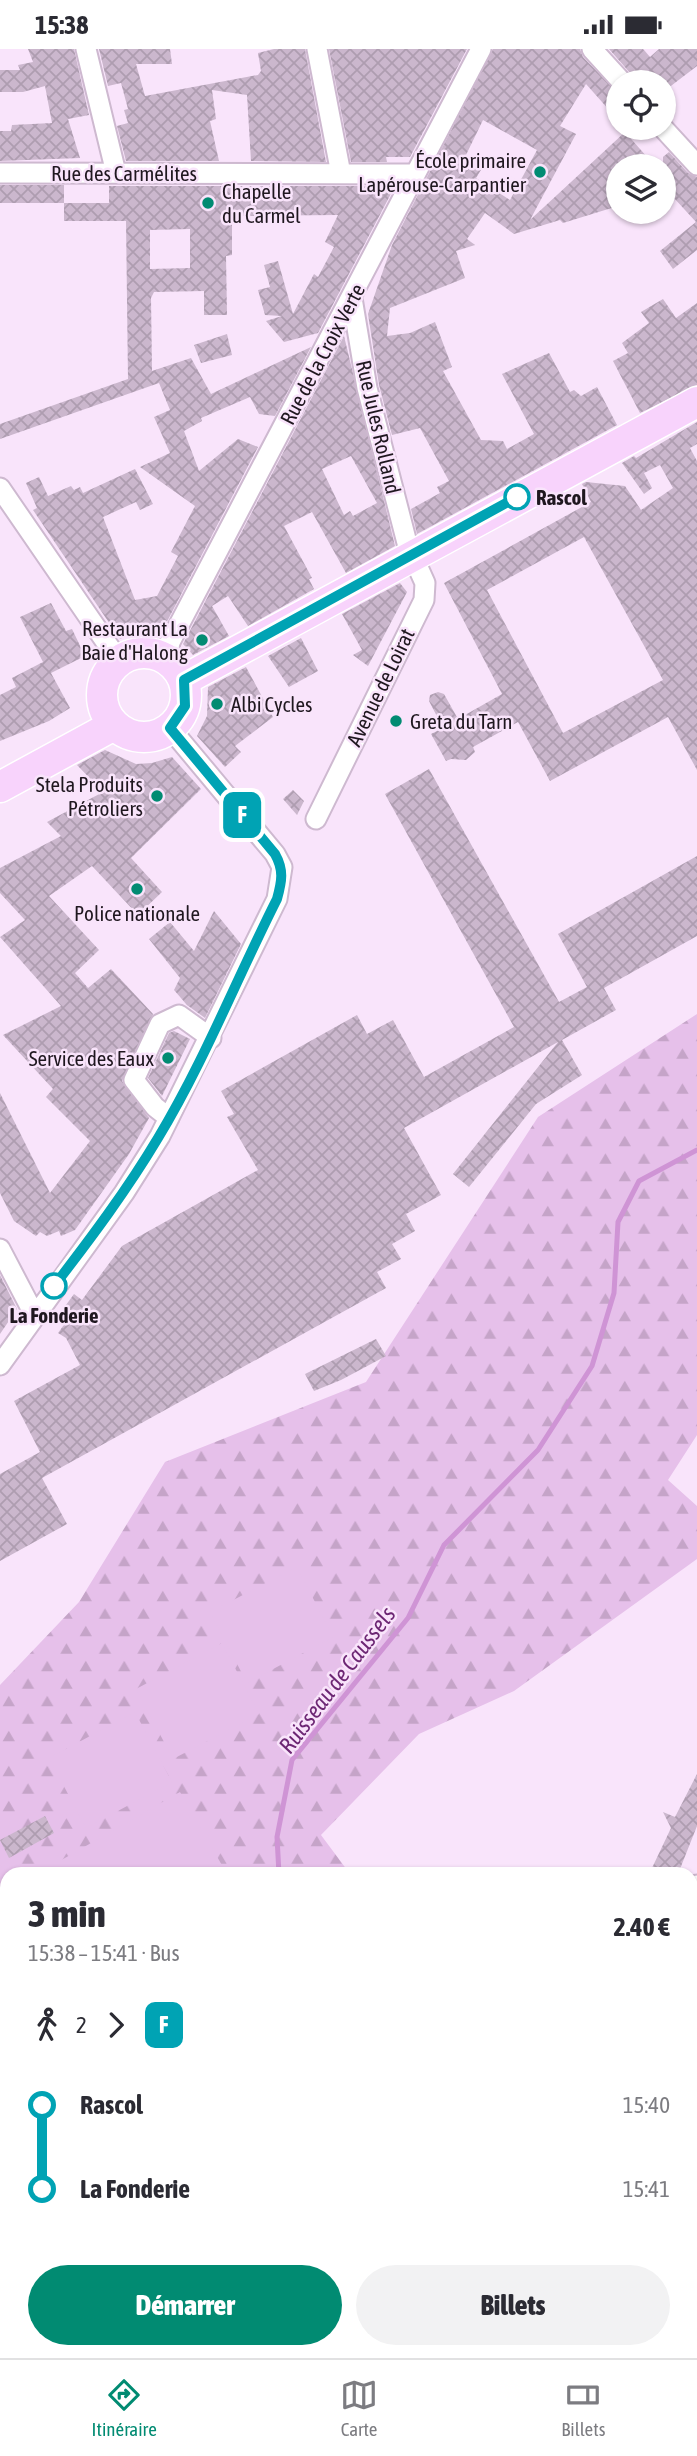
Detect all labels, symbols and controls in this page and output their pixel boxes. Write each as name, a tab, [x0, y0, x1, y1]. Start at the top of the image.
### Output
text: 15:38	[35, 10, 89, 40]
map controls	[606, 70, 676, 224]
button: locate	[606, 70, 676, 140]
place label: École primaire Lapérouse-Carpantier	[358, 148, 527, 196]
button: layers	[606, 154, 676, 224]
street label: Rue des Carmélites	[51, 161, 197, 185]
marker: École primaire Lapérouse-Carpantier	[532, 164, 548, 180]
place label: Chapelle du Carmel	[222, 179, 301, 227]
marker: Chapelle du Carmel	[200, 195, 216, 211]
street label: Rue de la Croix Verte	[275, 280, 369, 428]
street label: Rue Jules Rolland	[352, 358, 406, 496]
marker: Rascol	[504, 484, 530, 510]
place label: Rascol	[536, 485, 587, 509]
place label: Restaurant La Baie d'Halong	[81, 616, 188, 664]
street label: Avenue de Loirat	[341, 624, 419, 750]
marker: Restaurant La Baie d'Halong	[194, 632, 210, 648]
place label: Albi Cycles	[231, 692, 312, 716]
marker: Albi Cycles	[209, 696, 225, 712]
place label: Greta du Tarn	[410, 709, 512, 733]
marker: Greta du Tarn	[388, 713, 404, 729]
place label: Stela Produits Pétroliers	[36, 772, 143, 820]
marker: Stela Produits Pétroliers	[149, 788, 165, 804]
line badge: F	[219, 792, 265, 838]
text: F	[237, 801, 247, 828]
marker: Police nationale	[129, 881, 145, 897]
place label: Police nationale	[74, 901, 200, 925]
place label: Service des Eaux	[29, 1046, 155, 1070]
marker: Service des Eaux	[160, 1050, 176, 1066]
marker: La Fonderie	[41, 1273, 67, 1299]
place label: La Fonderie	[10, 1303, 98, 1327]
water label: Ruisseau de Caussels	[273, 1602, 401, 1758]
text: 3 min	[28, 1892, 106, 1935]
text: 2.40 €	[613, 1912, 670, 1942]
text: 15:38 – 15:41 · Bus	[28, 1940, 180, 1966]
icon: walk	[28, 2006, 66, 2044]
icon: forward	[97, 2006, 135, 2044]
text: F	[159, 2011, 169, 2038]
text: 2	[76, 2012, 87, 2038]
text: Rascol	[80, 2090, 143, 2120]
text: 15:40	[623, 2092, 670, 2118]
text: La Fonderie	[80, 2174, 190, 2204]
text: 15:41	[623, 2176, 670, 2202]
button: Démarrer	[28, 2265, 342, 2345]
button: Billets	[356, 2265, 670, 2345]
tab: Itinéraire	[92, 2376, 157, 2440]
tab: Carte	[340, 2376, 378, 2440]
tab: Billets	[561, 2376, 605, 2440]

